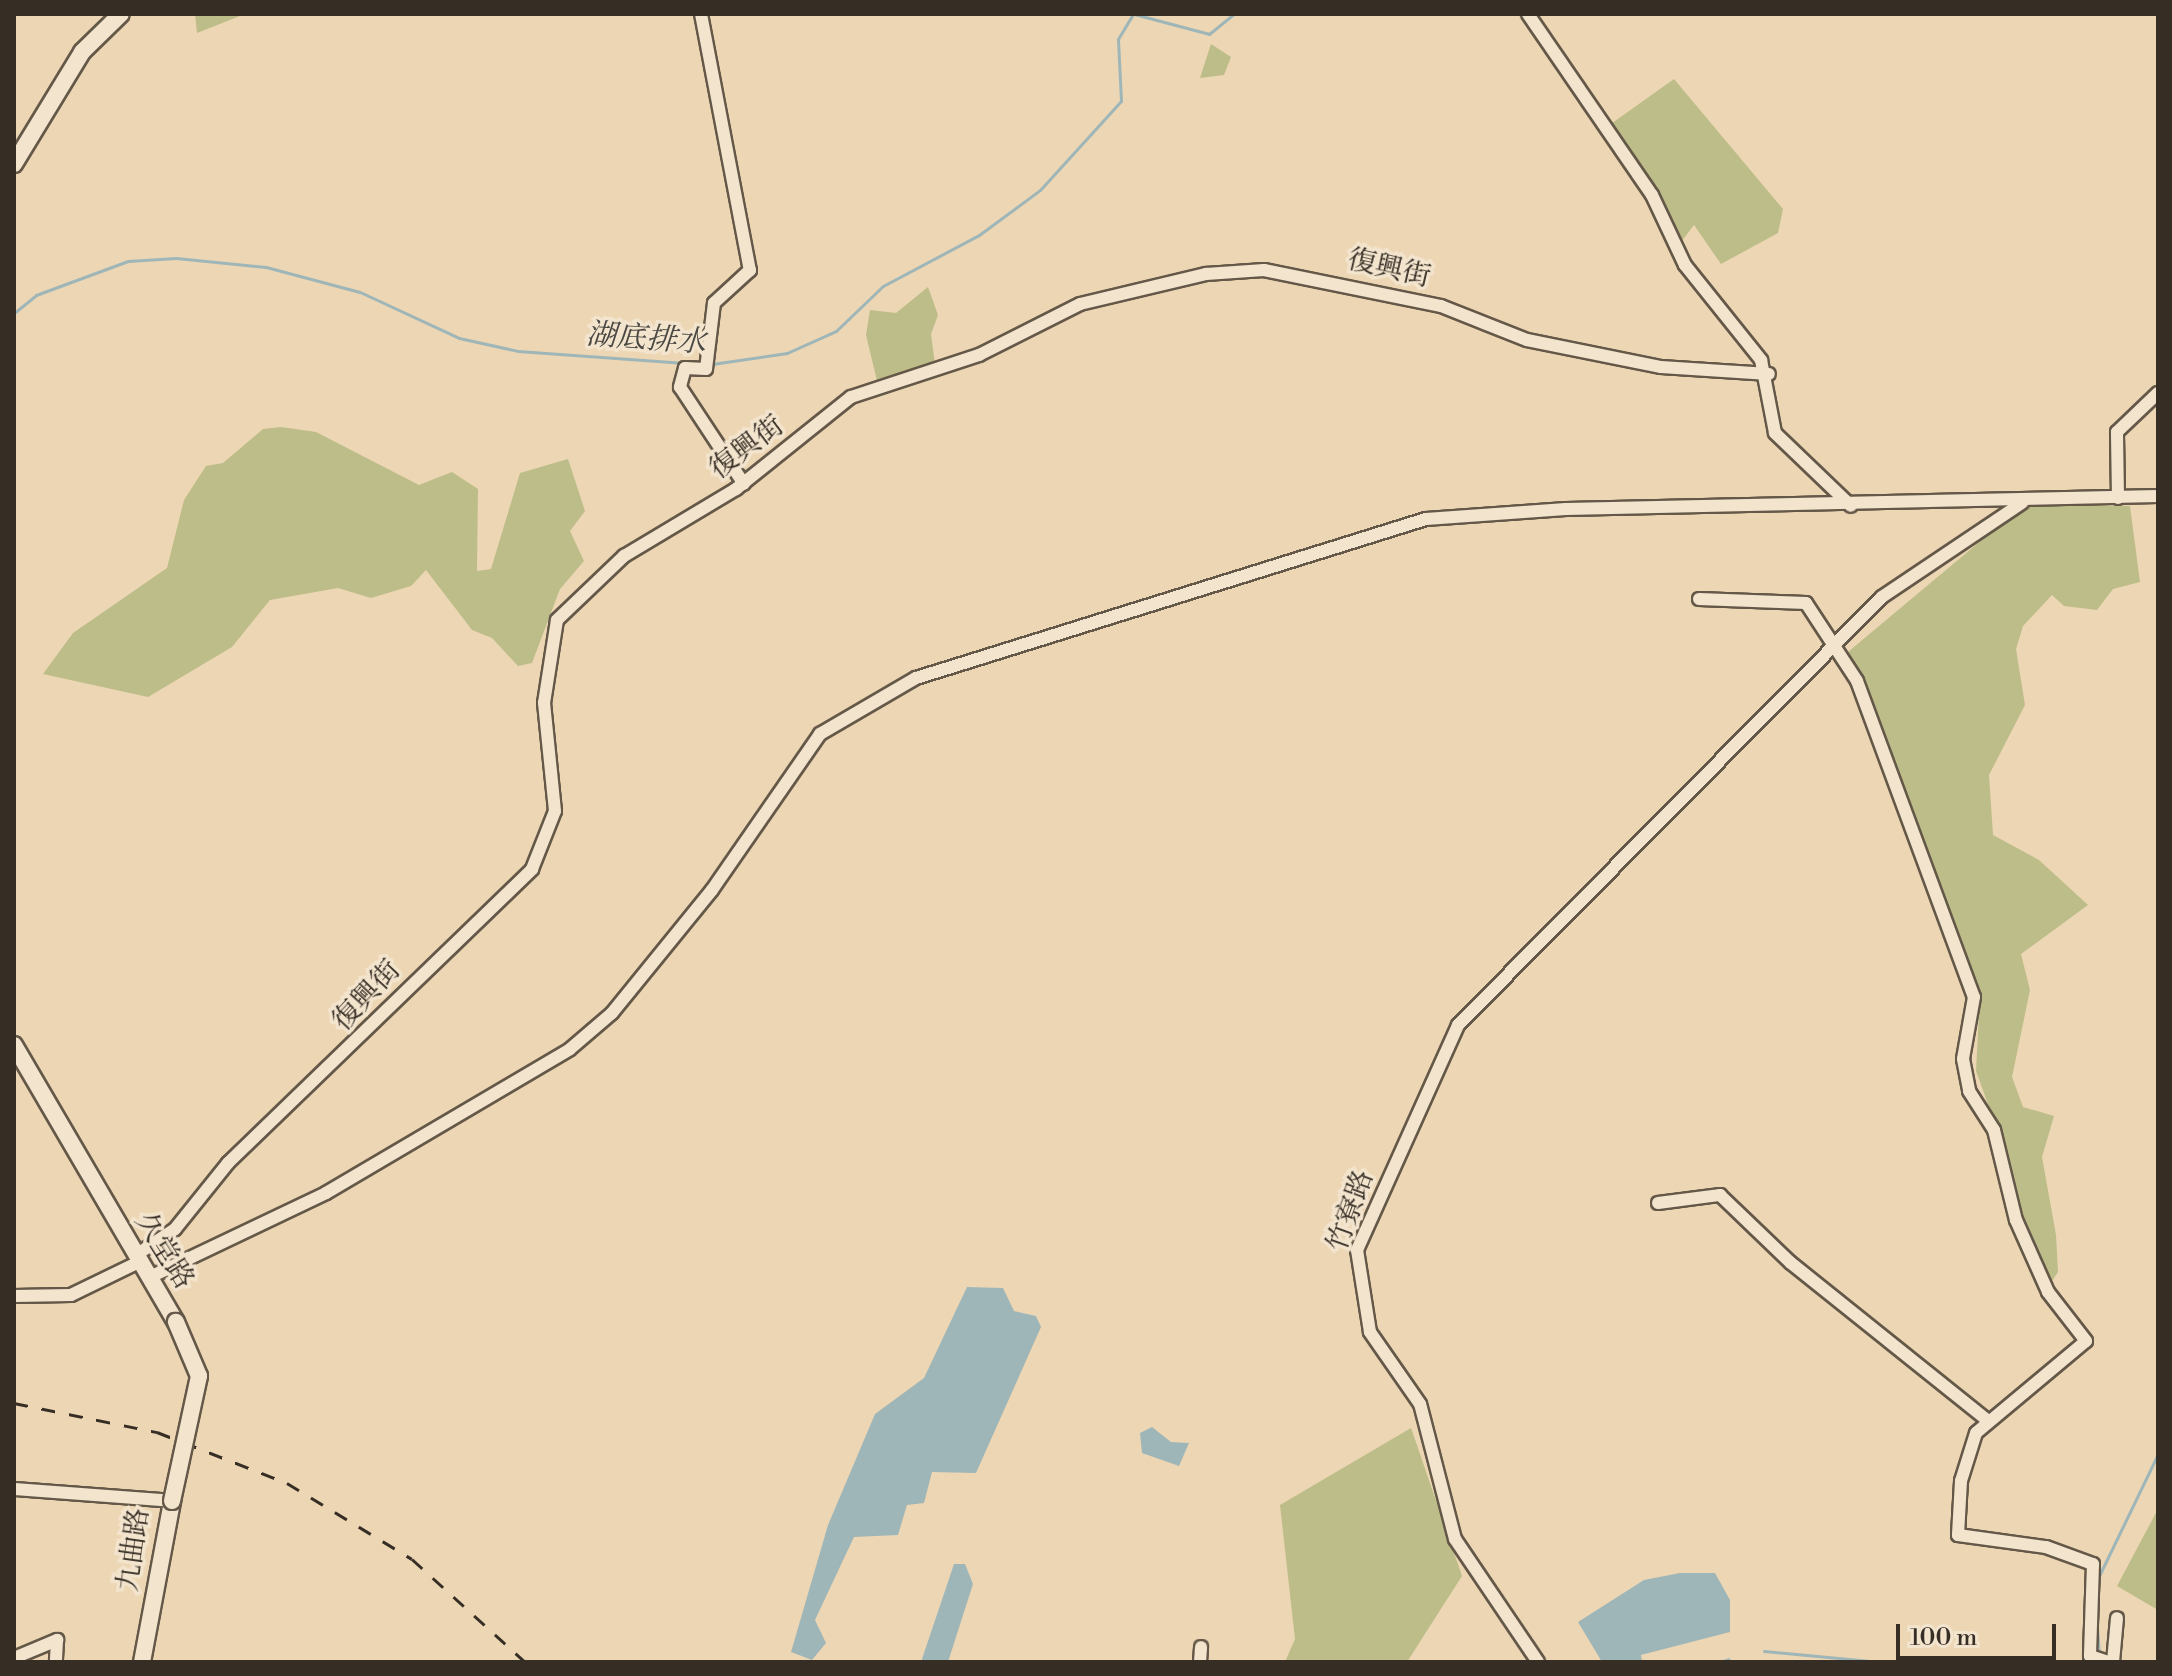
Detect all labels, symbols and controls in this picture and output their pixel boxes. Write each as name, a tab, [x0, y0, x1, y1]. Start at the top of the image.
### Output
street label: 復興街	[1344, 243, 1434, 295]
water label: 湖底排水	[585, 317, 707, 361]
street label: 復興街	[703, 409, 791, 487]
street label: 復興街	[326, 954, 408, 1038]
street label: 竹寮路	[1321, 1166, 1381, 1256]
street label: 久堂路	[127, 1206, 201, 1296]
street label: 九曲路	[112, 1506, 156, 1594]
scale bar	[1900, 1608, 2060, 1658]
text: 100 m	[1910, 1623, 1977, 1653]

